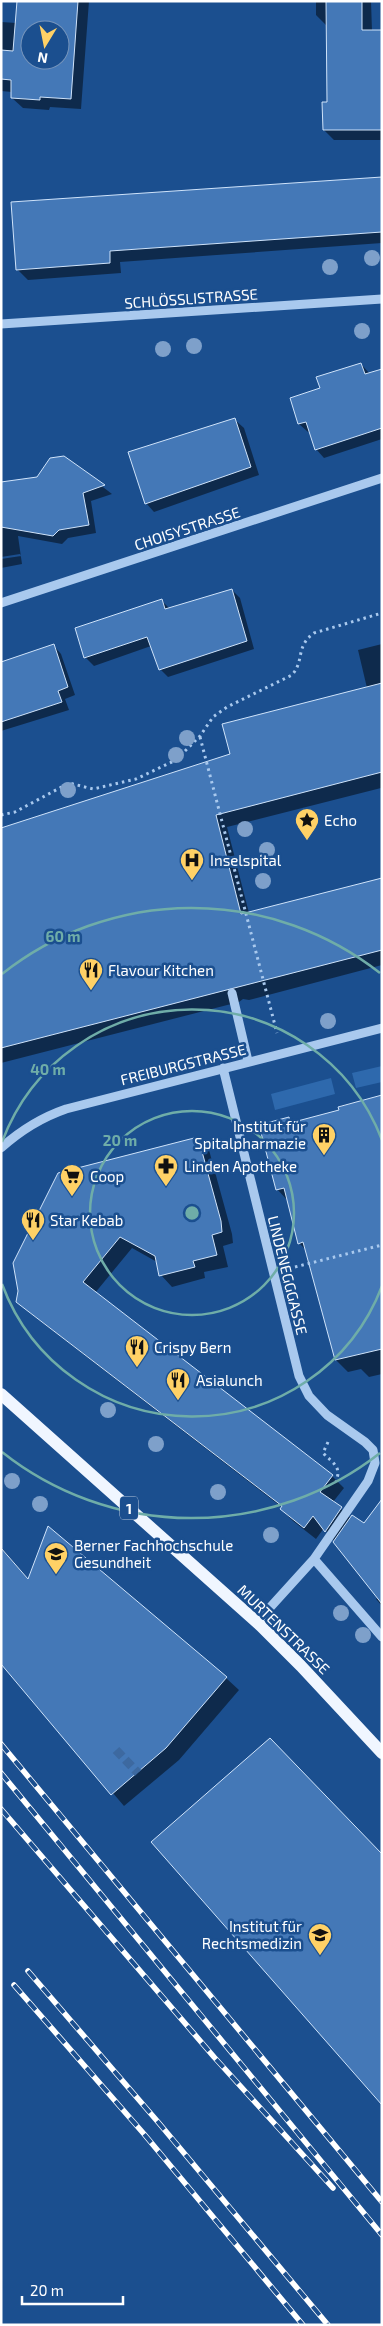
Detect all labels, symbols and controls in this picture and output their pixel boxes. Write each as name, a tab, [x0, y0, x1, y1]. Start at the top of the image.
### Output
north arrow	[20, 20, 70, 70]
text: N	[36, 49, 49, 68]
street label: SCHLÖSSLISTRASSE	[124, 284, 258, 312]
street label: CHOISYSTRASSE	[132, 502, 242, 554]
place icon: Echo	[294, 807, 320, 841]
place label: Echo	[324, 811, 357, 829]
hospital icon: Inselspital	[179, 847, 205, 881]
place label: Inselspital	[210, 851, 282, 869]
text: 60 m	[46, 927, 80, 945]
restaurant icon: Flavour Kitchen	[78, 957, 104, 991]
place label: Flavour Kitchen	[108, 961, 214, 979]
street label: FREIBURGSTRASSE	[118, 1040, 248, 1088]
text: 40 m	[30, 1060, 66, 1078]
place label: Institut für Spitalpharmazie	[194, 1117, 306, 1152]
building icon: Institut für Spitalpharmazie	[311, 1122, 337, 1156]
text: 20 m	[103, 1131, 137, 1149]
pharmacy icon: Linden Apotheke	[153, 1153, 179, 1187]
place label: Linden Apotheke	[184, 1157, 297, 1175]
supermarket icon: Coop	[59, 1163, 85, 1197]
place label: Coop	[90, 1167, 124, 1185]
centre of rings	[183, 1204, 201, 1222]
restaurant icon: Star Kebab	[20, 1207, 46, 1241]
place label: Star Kebab	[50, 1211, 123, 1229]
street label: LINDENEGGGASSE	[264, 1213, 312, 1337]
restaurant icon: Crispy Bern	[124, 1334, 150, 1368]
place label: Crispy Bern	[154, 1338, 232, 1356]
restaurant icon: Asialunch	[165, 1367, 191, 1401]
place label: Asialunch	[196, 1371, 263, 1389]
road number: 1	[120, 1496, 138, 1520]
place label: Berner Fachhochschule Gesundheit	[74, 1536, 233, 1571]
school or university icon: Berner Fachhochschule Gesundheit	[43, 1541, 69, 1575]
street label: MURTENSTRASSE	[234, 1581, 334, 1677]
place label: Institut für Rechtsmedizin	[202, 1917, 302, 1952]
school or university icon: Institut für Rechtsmedizin	[307, 1922, 333, 1956]
scale bar	[22, 2274, 124, 2306]
text: 20 m	[30, 2281, 64, 2299]

